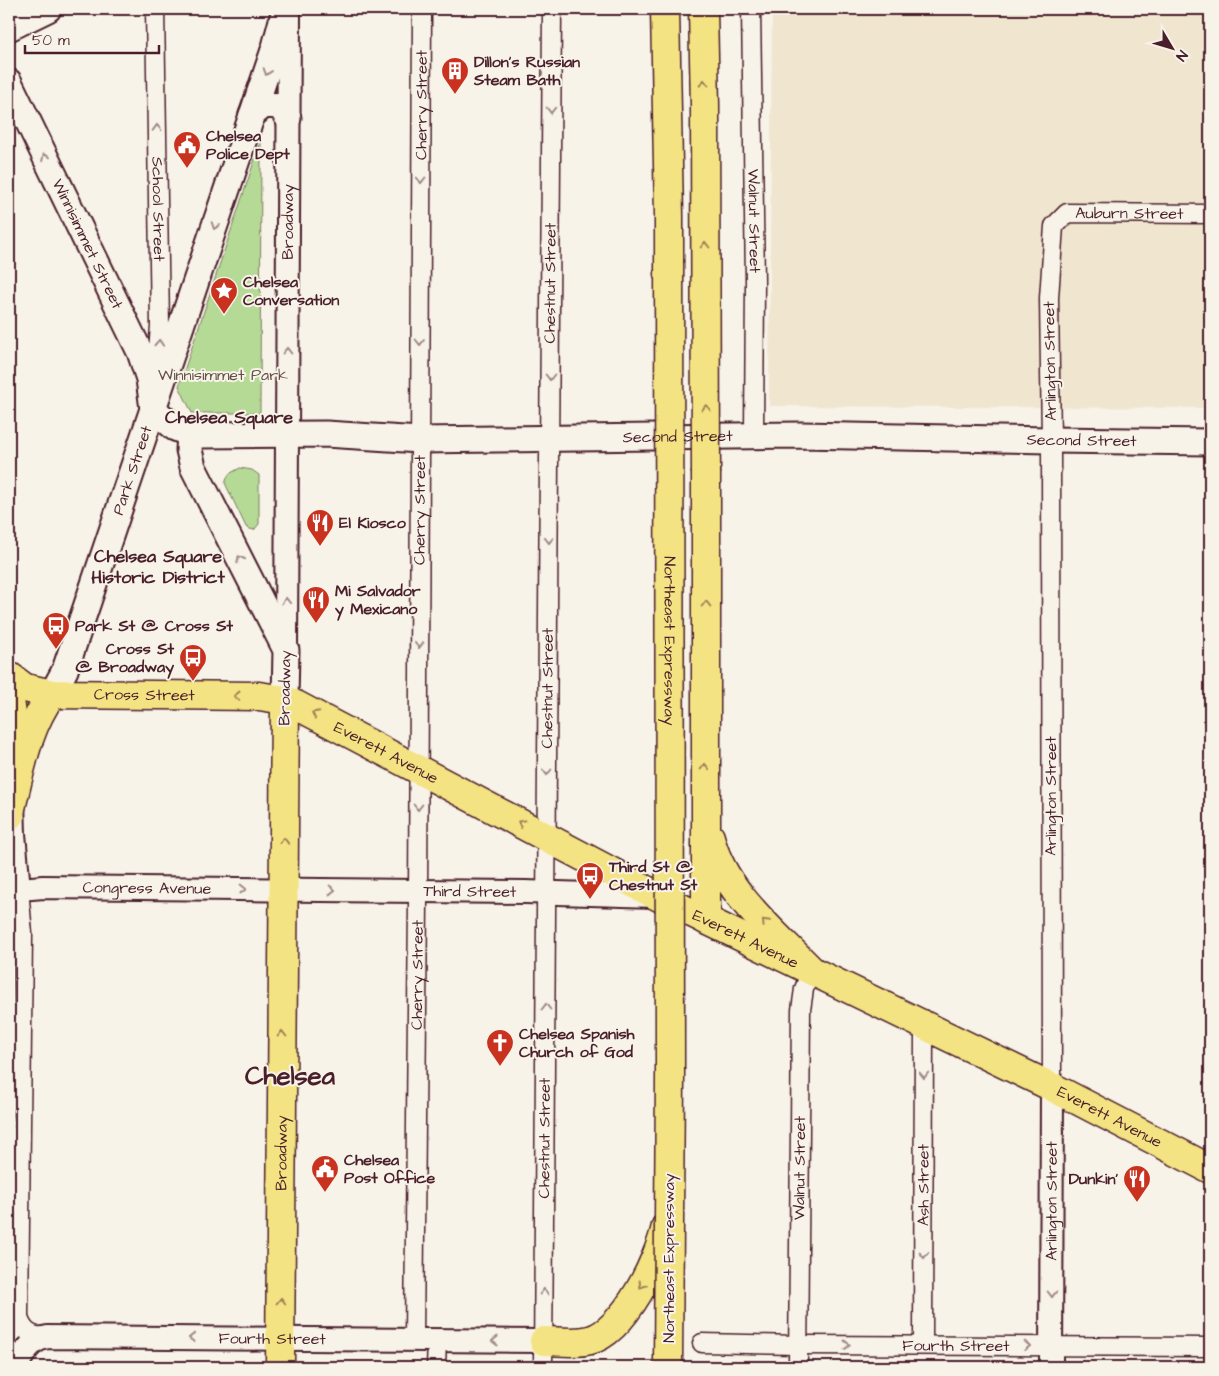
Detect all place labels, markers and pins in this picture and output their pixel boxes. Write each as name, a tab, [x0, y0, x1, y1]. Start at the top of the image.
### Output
place label: Dillon's Russian Steam Bath	[473, 51, 580, 91]
building icon: Dillon's Russian Steam Bath	[440, 56, 470, 95]
place label: Chelsea Police Dept	[206, 125, 290, 165]
public building icon: Chelsea Police Dept	[172, 130, 202, 169]
place label: Chelsea Conversation	[243, 271, 339, 311]
place icon: Chelsea Conversation	[209, 276, 239, 315]
restaurant icon: El Kiosco	[305, 508, 335, 547]
place label: El Kiosco	[339, 512, 407, 534]
place label: Mi Salvador y Mexicano	[335, 580, 421, 621]
restaurant icon: Mi Salvador y Mexicano	[301, 585, 331, 624]
bus stop icon: Park St @ Cross St	[41, 611, 71, 650]
place label: Park St @ Cross St	[75, 615, 234, 637]
place label: Cross St @ Broadway	[76, 638, 175, 679]
bus stop icon: Cross St @ Broadway	[178, 643, 208, 682]
place label: Third St @ Chestnut St	[608, 856, 698, 896]
bus stop icon: Third St @ Chestnut St	[575, 861, 605, 900]
place label: Chelsea Spanish Church of God	[519, 1023, 635, 1063]
church icon: Chelsea Spanish Church of God	[485, 1028, 515, 1067]
place label: Chelsea Post Office	[344, 1149, 435, 1189]
public building icon: Chelsea Post Office	[310, 1154, 340, 1193]
restaurant icon: Dunkin'	[1122, 1164, 1152, 1203]
place label: Dunkin'	[1069, 1168, 1118, 1190]

